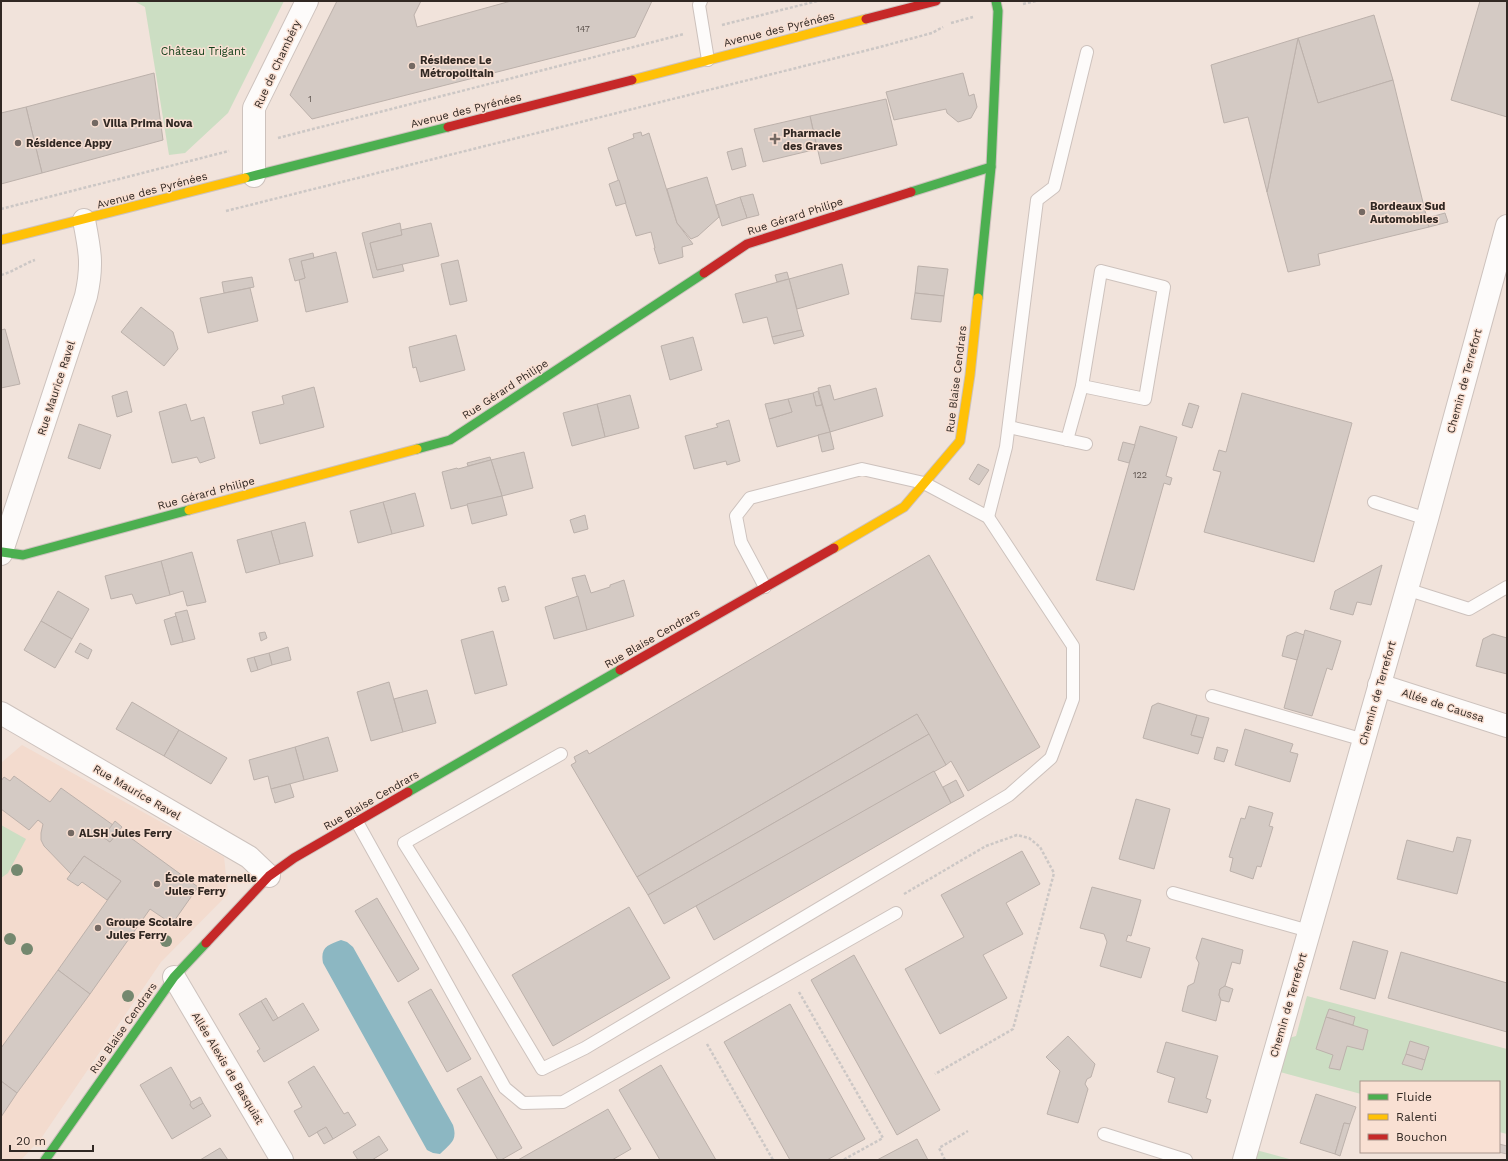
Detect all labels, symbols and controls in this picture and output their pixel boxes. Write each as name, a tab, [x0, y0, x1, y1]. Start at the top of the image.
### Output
street label: Avenue des Pyrénées	[722, 9, 836, 50]
street label: Rue de Chambéry	[251, 18, 304, 110]
house number: 147	[576, 24, 590, 34]
park label: Château Trigant	[161, 45, 246, 58]
place label: Résidence Le Métropolitain	[420, 54, 494, 80]
marker: Résidence Le Métropolitain	[407, 61, 417, 71]
street label: Avenue des Pyrénées	[409, 90, 523, 131]
house number: 1	[308, 94, 312, 104]
place label: Villa Prima Nova	[103, 117, 193, 130]
marker: Villa Prima Nova	[90, 118, 100, 128]
place label: Pharmacie des Graves	[783, 127, 842, 153]
marker: Pharmacie des Graves	[770, 134, 780, 144]
place label: Résidence Appy	[26, 137, 112, 150]
marker: Résidence Appy	[13, 138, 23, 148]
street label: Avenue des Pyrénées	[95, 169, 209, 211]
street label: Rue Gérard Philipe	[746, 195, 845, 238]
place label: Bordeaux Sud Automobiles	[1370, 200, 1446, 226]
marker: Bordeaux Sud Automobiles	[1357, 207, 1367, 217]
street label: Rue Blaise Cendrars	[943, 325, 970, 433]
street label: Chemin de Terrefort	[1444, 327, 1485, 435]
street label: Rue Maurice Ravel	[35, 339, 78, 437]
street label: Rue Gérard Philipe	[460, 357, 551, 422]
house number: 122	[1133, 470, 1147, 480]
street label: Rue Gérard Philipe	[156, 474, 256, 513]
street label: Rue Blaise Cendrars	[602, 606, 702, 671]
street label: Chemin de Terrefort	[1356, 639, 1399, 747]
street label: Allée de Caussa	[1400, 686, 1486, 725]
street label: Rue Maurice Ravel	[91, 762, 183, 823]
street label: Rue Blaise Cendrars	[321, 768, 421, 833]
place label: ALSH Jules Ferry	[79, 827, 173, 840]
marker: ALSH Jules Ferry	[66, 828, 76, 838]
place label: École maternelle Jules Ferry	[165, 872, 257, 898]
marker: École maternelle Jules Ferry	[152, 879, 162, 889]
place label: Groupe Scolaire Jules Ferry	[106, 916, 193, 942]
marker: Groupe Scolaire Jules Ferry	[93, 923, 103, 933]
street label: Chemin de Terrefort	[1267, 951, 1310, 1059]
street label: Rue Blaise Cendrars	[87, 980, 160, 1076]
street label: Allée Alexis de Basquiat	[189, 1010, 266, 1127]
legend	[1360, 1081, 1500, 1153]
text: Fluide	[1396, 1090, 1432, 1104]
text: Ralenti	[1396, 1110, 1437, 1124]
scale bar	[10, 1127, 93, 1153]
text: Bouchon	[1396, 1130, 1447, 1144]
text: 20 m	[16, 1134, 46, 1148]

